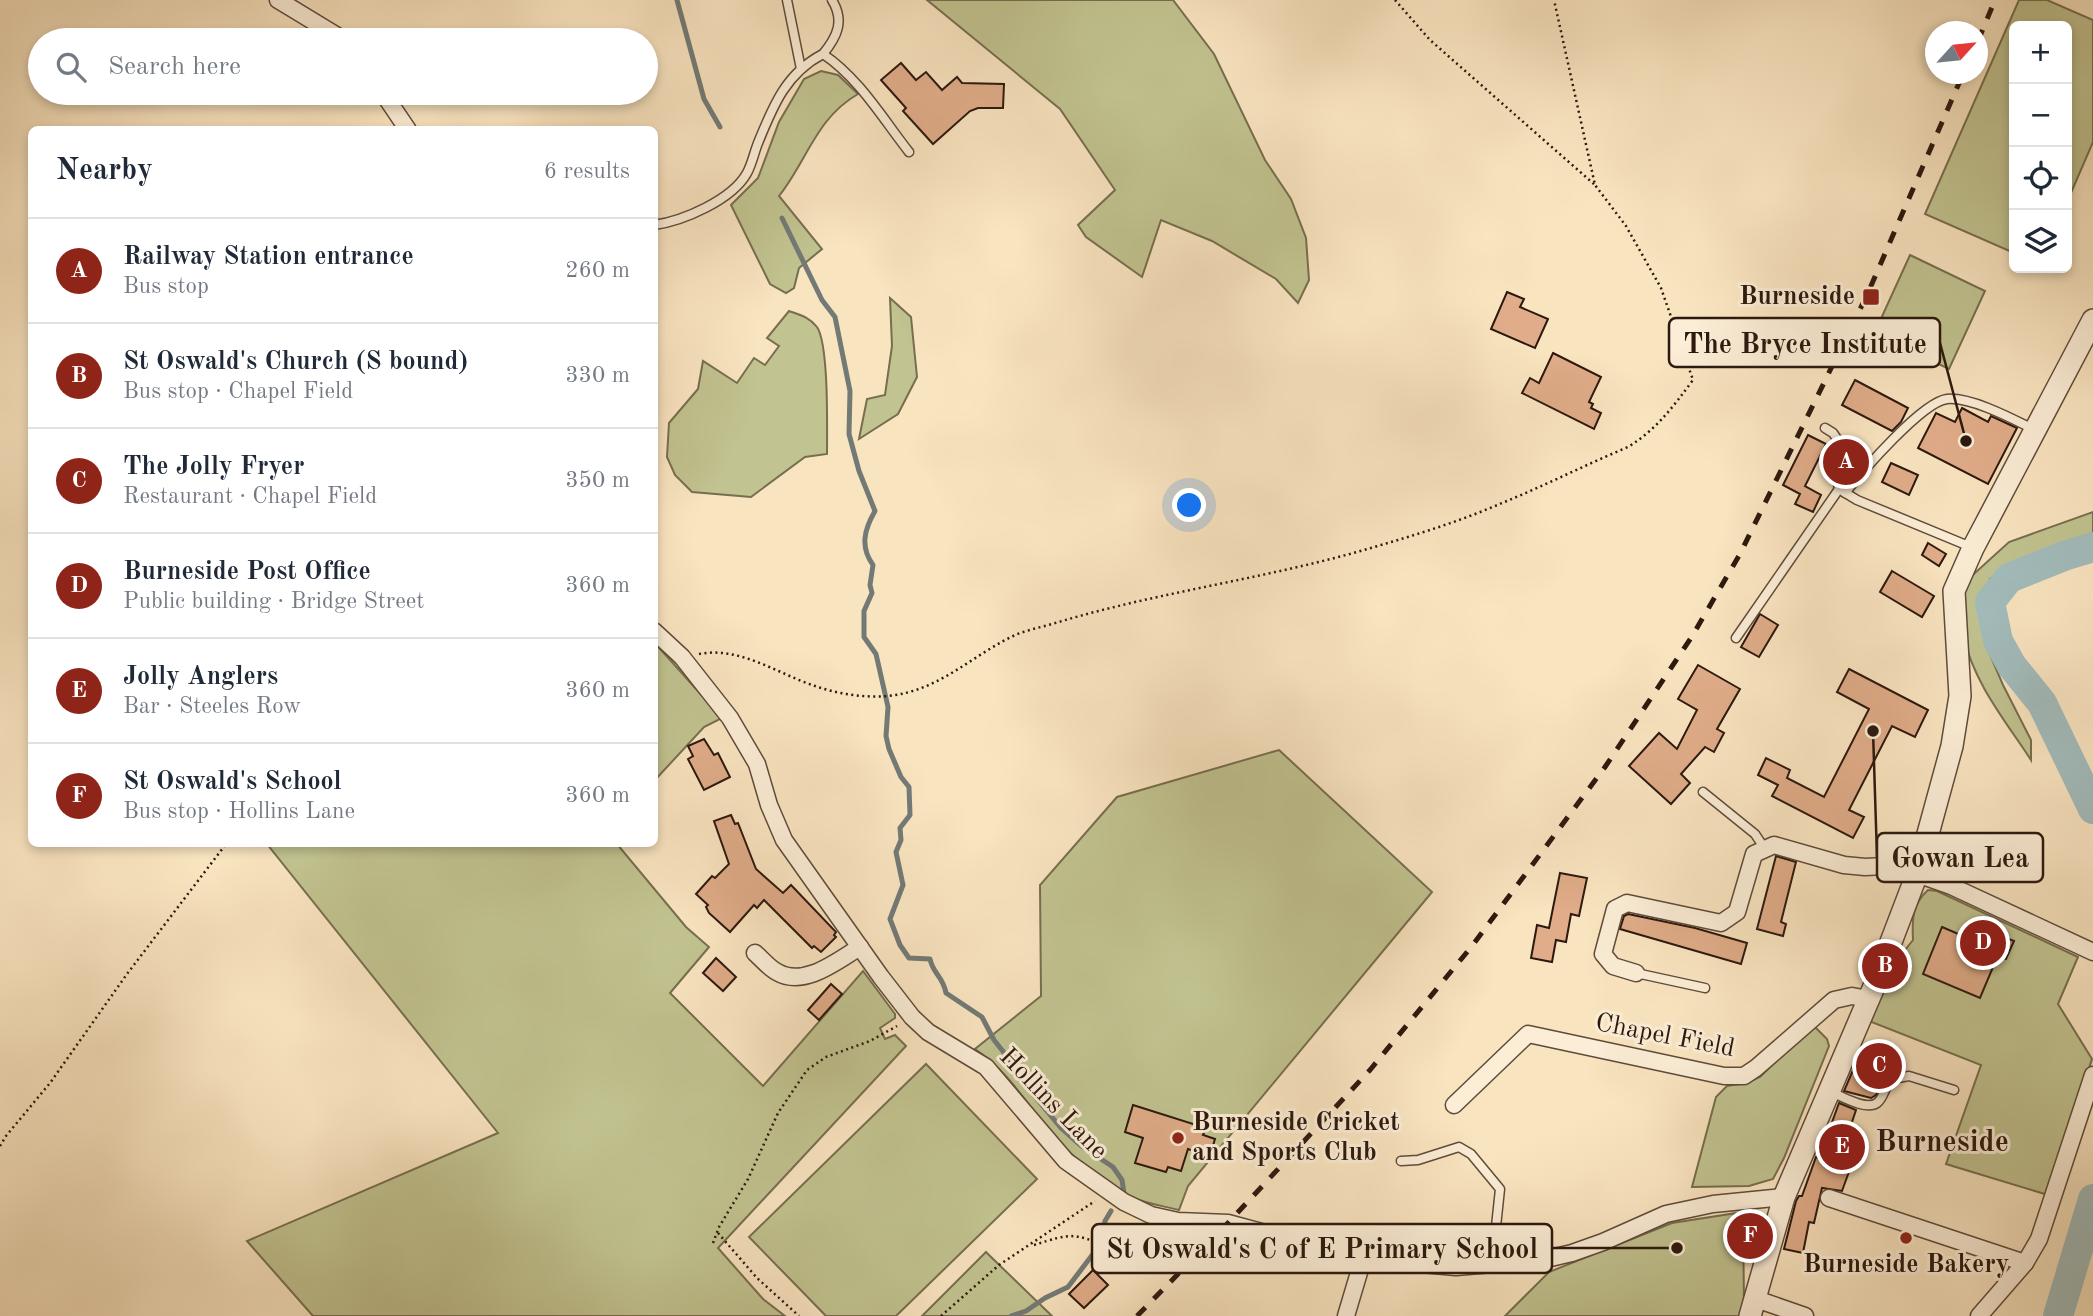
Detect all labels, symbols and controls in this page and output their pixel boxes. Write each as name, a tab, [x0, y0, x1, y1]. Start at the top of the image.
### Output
north arrow	[1925, 21, 1988, 84]
map controls	[2009, 21, 2072, 273]
button: +	[2009, 21, 2072, 84]
search box	[28, 28, 658, 105]
icon: search	[52, 48, 90, 86]
text: Search here	[108, 54, 241, 80]
button: −	[2009, 84, 2072, 147]
button: locate	[2009, 147, 2072, 210]
text: Nearby	[56, 156, 153, 186]
text: 6 results	[544, 160, 630, 183]
button: layers	[2009, 210, 2072, 273]
text: Railway Station entrance	[123, 244, 414, 270]
text: A	[70, 259, 88, 282]
text: 260 m	[565, 259, 630, 282]
text: Bus stop	[123, 275, 209, 298]
place label: Burneside	[1739, 284, 1855, 310]
marker: Burneside	[1861, 287, 1881, 307]
callout: The Bryce Institute	[1669, 318, 1940, 367]
text: The Bryce Institute	[1683, 332, 1927, 360]
text: St Oswald's Church (S bound)	[123, 349, 468, 375]
text: B	[71, 364, 87, 387]
text: 330 m	[565, 364, 630, 387]
text: Bus stop · Chapel Field	[123, 380, 353, 403]
pin: A	[1823, 436, 1869, 488]
text: The Jolly Fryer	[123, 454, 304, 480]
text: C	[71, 469, 87, 492]
text: 350 m	[565, 469, 630, 492]
text: Restaurant · Chapel Field	[123, 485, 377, 508]
your location	[1172, 488, 1206, 522]
text: Burneside Post Office	[123, 559, 371, 585]
text: D	[70, 574, 88, 597]
text: 360 m	[565, 574, 630, 597]
text: Public building · Bridge Street	[123, 590, 424, 613]
text: Jolly Anglers	[123, 664, 278, 690]
text: E	[71, 679, 87, 702]
text: 360 m	[565, 679, 630, 702]
text: Bar · Steeles Row	[123, 695, 301, 718]
text: St Oswald's School	[123, 769, 342, 795]
text: F	[71, 784, 87, 807]
text: 360 m	[565, 784, 630, 807]
text: Bus stop · Hollins Lane	[123, 800, 355, 823]
callout: Gowan Lea	[1877, 833, 2043, 882]
text: Gowan Lea	[1891, 846, 2029, 874]
pin: D	[1960, 917, 2006, 969]
pin: B	[1862, 940, 1908, 992]
street label: Chapel Field	[1593, 1010, 1737, 1062]
pin: C	[1856, 1040, 1902, 1092]
street label: Hollins Lane	[994, 1043, 1112, 1165]
place label: Burneside Cricket and Sports Club	[1192, 1110, 1400, 1166]
pin: E	[1819, 1121, 1865, 1173]
district label: Burneside	[1875, 1128, 2009, 1158]
marker: Burneside Cricket and Sports Club	[1170, 1130, 1186, 1146]
pin: F	[1727, 1210, 1773, 1262]
callout: St Oswald's C of E Primary School	[1092, 1224, 1552, 1273]
marker: Burneside Bakery	[1898, 1230, 1914, 1246]
text: St Oswald's C of E Primary School	[1106, 1237, 1538, 1265]
place label: Burneside Bakery	[1803, 1252, 2009, 1278]

